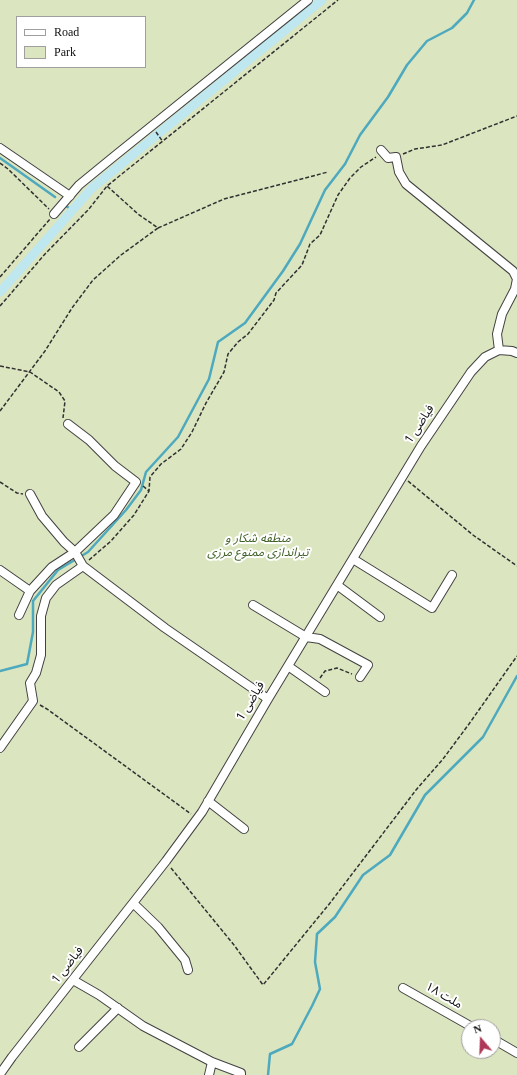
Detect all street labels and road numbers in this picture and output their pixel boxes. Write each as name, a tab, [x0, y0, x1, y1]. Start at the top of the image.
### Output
street label: فیاضی 1	[403, 403, 439, 447]
street label: فیاضی 1	[235, 680, 269, 724]
street label: فیاضی 1	[50, 945, 88, 987]
street label: ملت ۱۸	[422, 981, 464, 1013]

